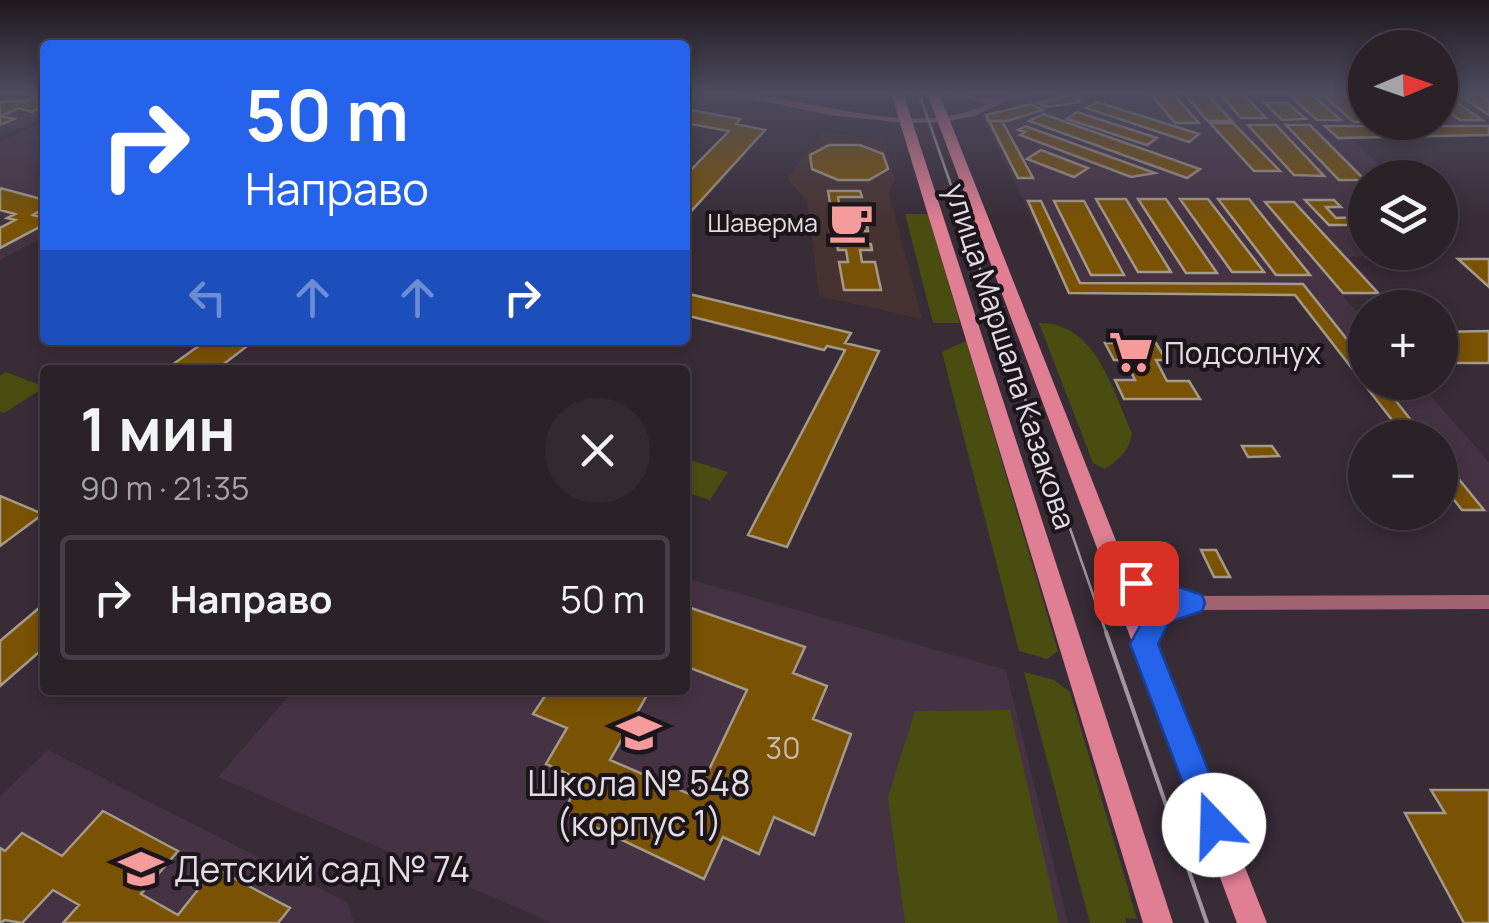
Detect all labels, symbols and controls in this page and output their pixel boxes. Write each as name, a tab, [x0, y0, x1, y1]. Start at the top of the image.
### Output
north arrow	[1348, 30, 1458, 140]
map controls	[1348, 30, 1458, 530]
text: 50 m	[245, 66, 409, 162]
icon: right	[80, 80, 210, 210]
text: Направо	[245, 157, 429, 219]
button: layers	[1348, 160, 1458, 270]
street label: улица Маршала Казакова	[936, 178, 1086, 534]
cafe icon: Шаверма	[827, 198, 875, 246]
place label: Шаверма	[707, 205, 818, 240]
icon: left	[180, 270, 235, 325]
icon: ahead	[285, 270, 340, 325]
icon: ahead	[390, 270, 445, 325]
icon: right	[495, 270, 550, 325]
button: +	[1348, 290, 1458, 400]
supermarket icon: Подсолнух	[1107, 328, 1155, 376]
place label: Подсолнух	[1164, 332, 1321, 373]
text: 1 мин	[80, 387, 236, 469]
button: close	[545, 398, 650, 503]
button: −	[1348, 420, 1458, 530]
text: 90 m · 21:35	[80, 466, 249, 510]
pin	[1094, 541, 1179, 626]
icon: arrive	[1109, 556, 1164, 611]
icon: right	[85, 570, 140, 625]
text: Направо	[170, 572, 332, 624]
text: 50 m	[560, 572, 645, 624]
school or university icon: Школа № 548 (корпус 1)	[615, 709, 663, 757]
house number: 30	[766, 727, 800, 768]
place label: Школа № 548 (корпус 1)	[528, 759, 750, 847]
position arrow	[1162, 773, 1266, 877]
school or university icon: Детский сад № 74	[117, 845, 165, 893]
place label: Детский сад № 74	[174, 845, 470, 893]

